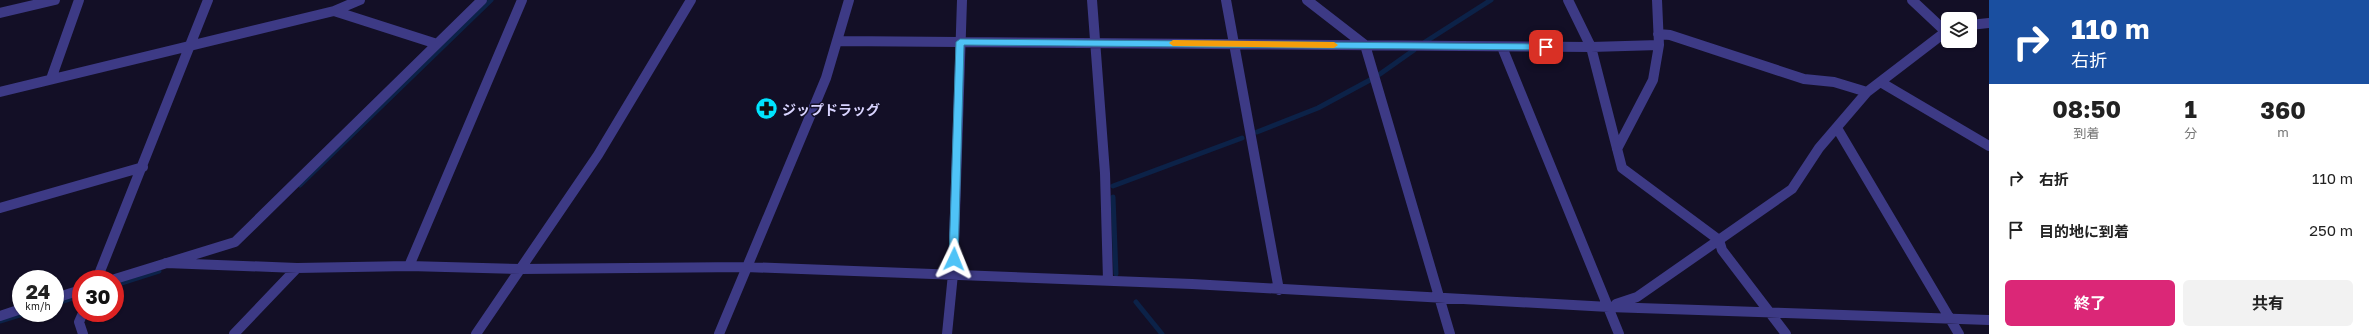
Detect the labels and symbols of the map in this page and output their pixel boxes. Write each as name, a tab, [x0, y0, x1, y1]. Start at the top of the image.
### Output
pin	[1529, 30, 1563, 64]
pharmacy icon: ジップドラッグ	[753, 96, 779, 122]
place label: ジップドラッグ	[782, 101, 880, 118]
position arrow	[933, 238, 975, 280]
speed limit sign: 30	[72, 270, 124, 322]

